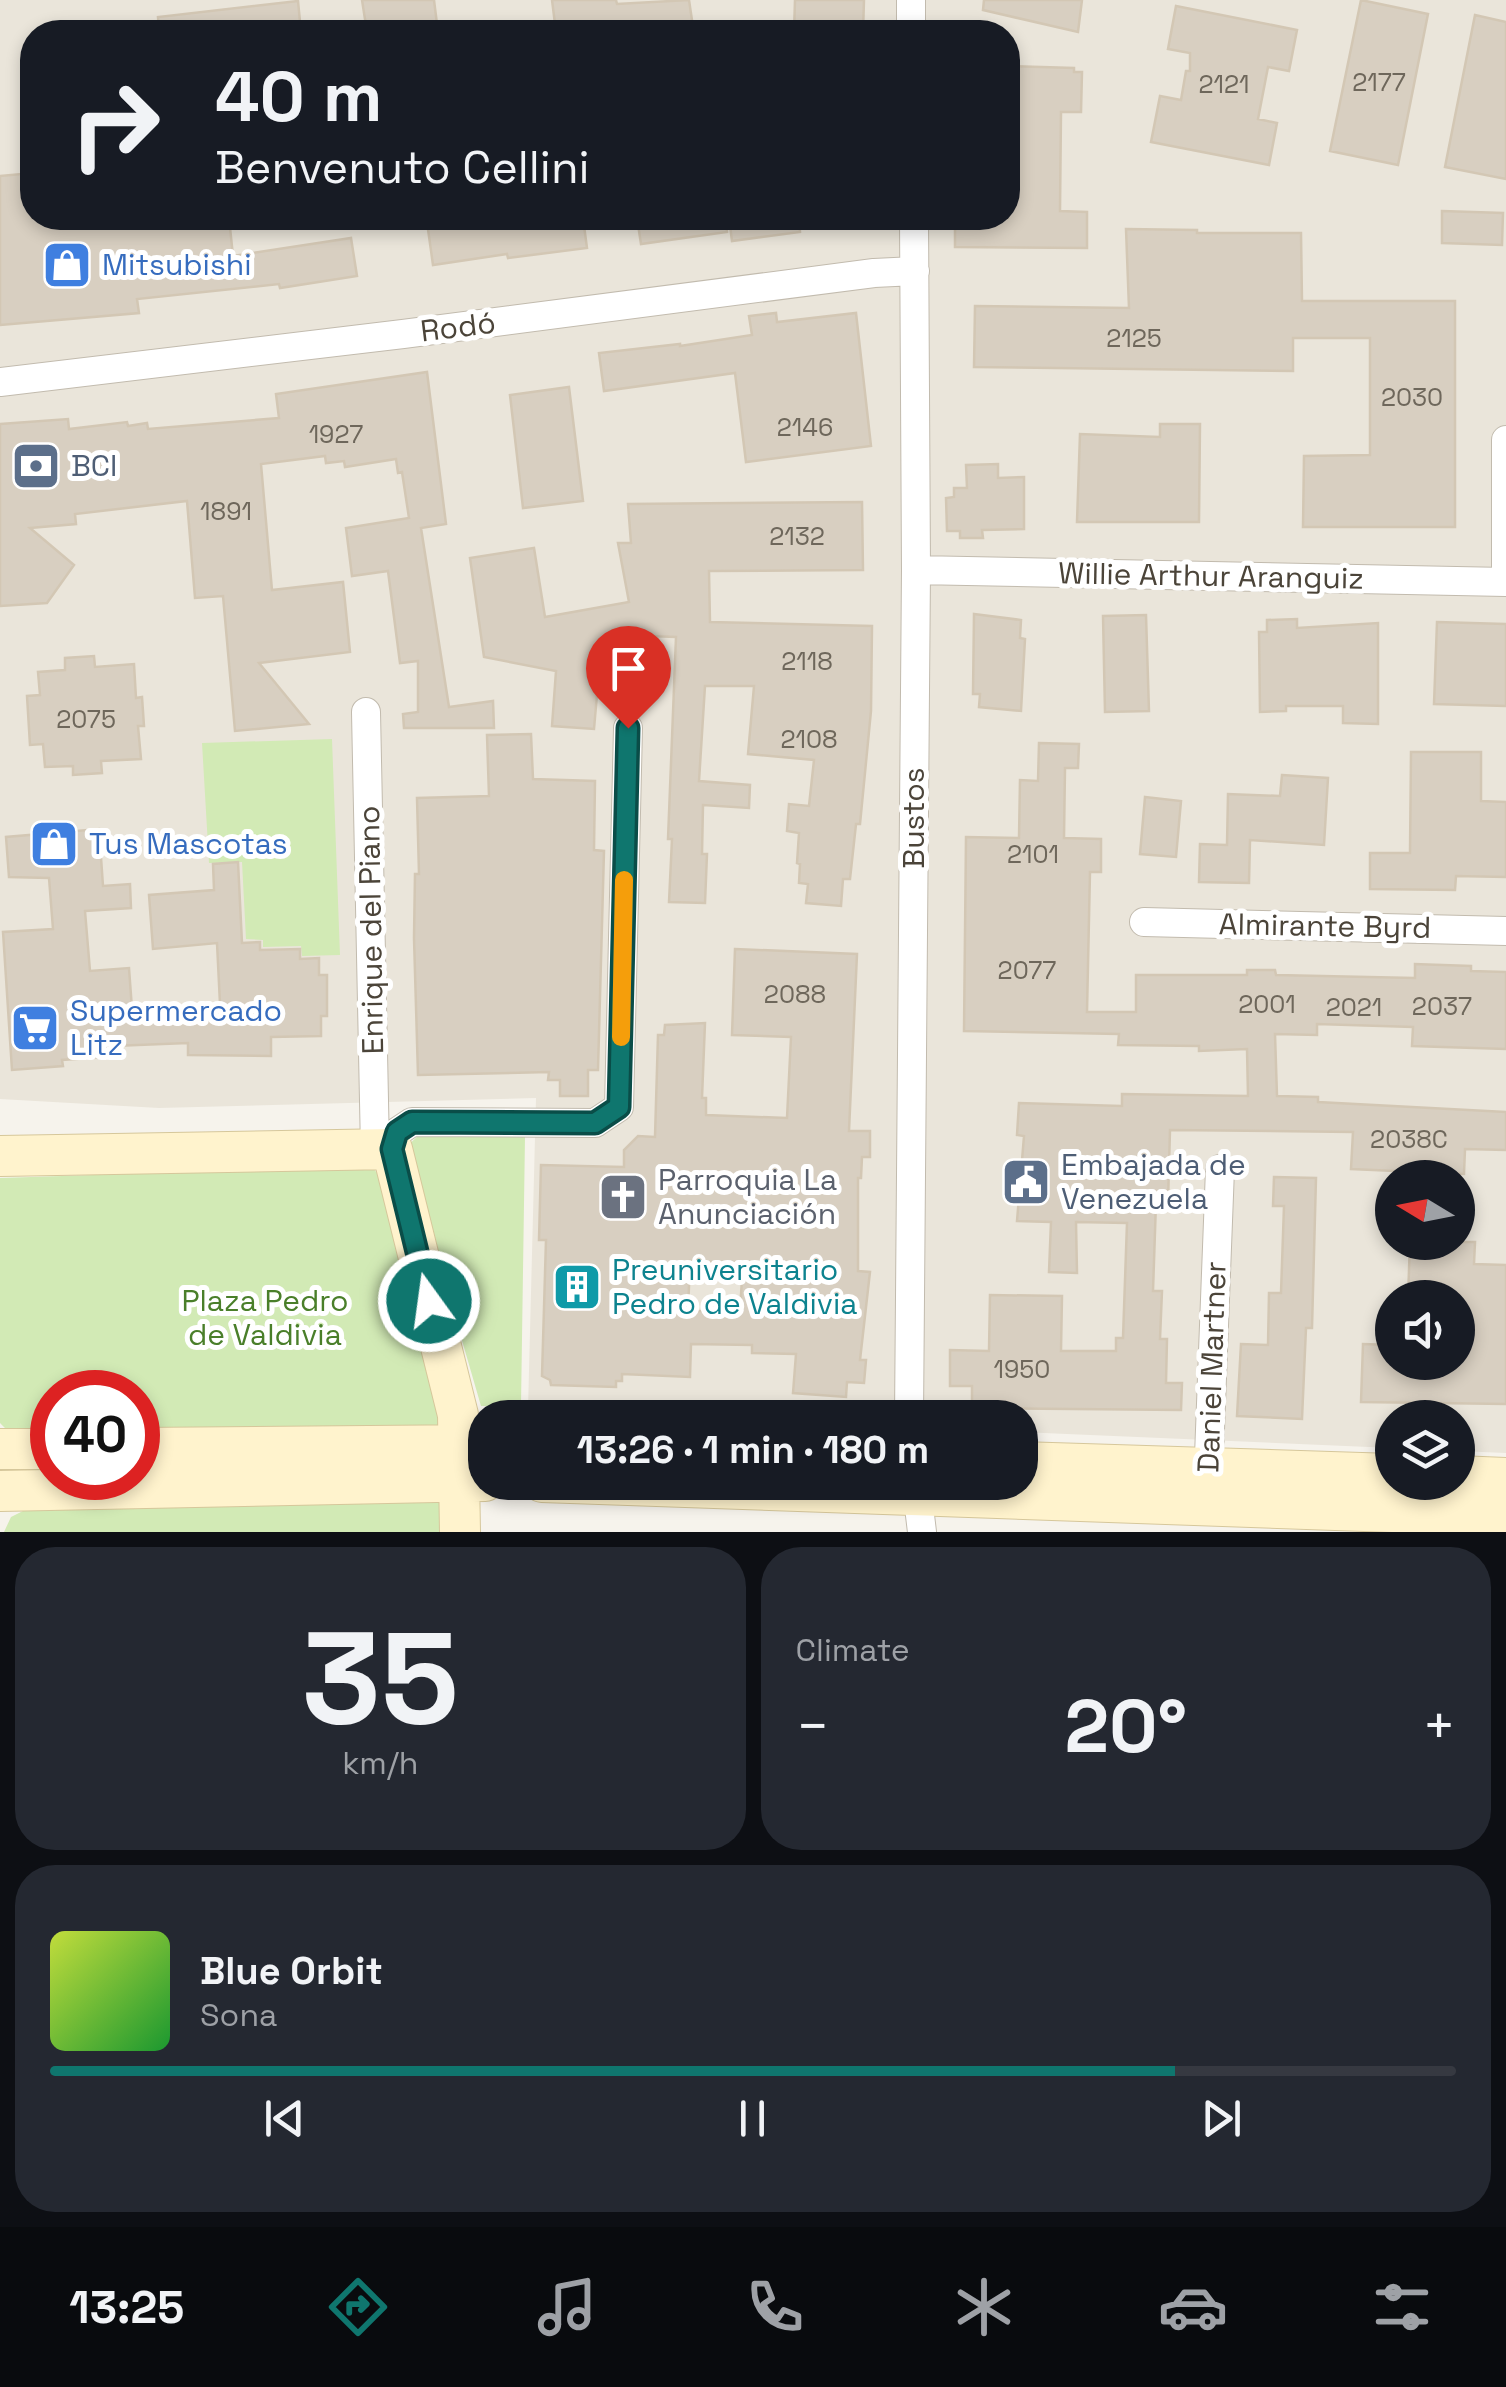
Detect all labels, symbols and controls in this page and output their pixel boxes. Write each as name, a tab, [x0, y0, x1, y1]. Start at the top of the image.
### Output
text: 40 m	[215, 52, 382, 141]
icon: right	[50, 60, 180, 190]
house number: 2177	[1352, 66, 1406, 98]
house number: 2121	[1198, 68, 1250, 100]
text: Benvenuto Cellini	[215, 139, 590, 196]
shop icon: Mitsubishi	[41, 239, 93, 291]
place label: Mitsubishi	[102, 245, 252, 284]
street label: Rodó	[418, 303, 498, 350]
house number: 2125	[1106, 322, 1162, 354]
house number: 2030	[1381, 381, 1443, 413]
house number: 2146	[777, 411, 833, 443]
house number: 1927	[309, 418, 363, 450]
bank icon: BCI	[10, 440, 62, 492]
place label: BCI	[71, 446, 117, 485]
house number: 1891	[200, 495, 252, 527]
house number: 2132	[769, 520, 825, 552]
street label: Willie Arthur Aranguiz	[1058, 553, 1364, 598]
pin	[586, 626, 671, 729]
icon: arrive	[601, 641, 656, 696]
house number: 2118	[781, 645, 833, 677]
house number: 2075	[56, 703, 116, 735]
house number: 2108	[780, 723, 838, 755]
street label: Bustos	[894, 767, 933, 869]
street label: Enrique del Piano	[349, 805, 392, 1055]
shop icon: Tus Mascotas	[28, 818, 80, 870]
place label: Tus Mascotas	[89, 824, 288, 863]
house number: 2101	[1007, 838, 1059, 870]
street label: Almirante Byrd	[1218, 904, 1432, 947]
house number: 2077	[998, 954, 1056, 986]
house number: 2088	[764, 978, 826, 1010]
house number: 2001	[1238, 988, 1296, 1020]
house number: 2037	[1412, 990, 1472, 1022]
place label: Supermercado Litz	[70, 991, 282, 1064]
house number: 2021	[1326, 991, 1382, 1023]
supermarket icon: Supermercado Litz	[9, 1002, 61, 1054]
house number: 2038C	[1370, 1123, 1448, 1155]
place label: Embajada de Venezuela	[1061, 1145, 1246, 1218]
public building icon: Embajada de Venezuela	[1000, 1156, 1052, 1208]
place label: Parroquia La Anunciación	[658, 1160, 837, 1233]
north arrow	[1375, 1160, 1475, 1260]
map controls	[1375, 1160, 1475, 1500]
church icon: Parroquia La Anunciación	[597, 1171, 649, 1223]
position arrow	[377, 1249, 481, 1353]
place label: Preuniversitario Pedro de Valdivia	[612, 1250, 858, 1323]
building icon: Preuniversitario Pedro de Valdivia	[551, 1261, 603, 1313]
street label: Daniel Martner	[1188, 1261, 1235, 1473]
button: sound	[1375, 1280, 1475, 1380]
park label: Plaza Pedro de Valdivia	[181, 1281, 349, 1354]
house number: 1950	[994, 1353, 1050, 1385]
speed limit sign: 40	[30, 1370, 160, 1500]
button: layers	[1375, 1400, 1475, 1500]
text: 13:26 · 1 min · 180 m	[577, 1426, 929, 1474]
text: 35	[302, 1595, 459, 1761]
text: Climate	[796, 1630, 910, 1670]
text: 20°	[1064, 1678, 1187, 1774]
text: −	[796, 1691, 830, 1761]
text: +	[1422, 1691, 1456, 1761]
text: km/h	[342, 1743, 418, 1783]
text: Blue Orbit	[200, 1947, 383, 1995]
text: Sona	[200, 1995, 277, 2035]
icon: previous	[257, 2091, 312, 2146]
icon: pause	[725, 2091, 780, 2146]
icon: next	[1194, 2091, 1249, 2146]
icon: directions	[323, 2272, 393, 2342]
icon: music	[532, 2272, 602, 2342]
icon: phone	[740, 2272, 810, 2342]
icon: climate	[949, 2272, 1019, 2342]
icon: car	[1158, 2272, 1228, 2342]
icon: filters	[1367, 2272, 1437, 2342]
text: 13:25	[69, 2279, 184, 2336]

